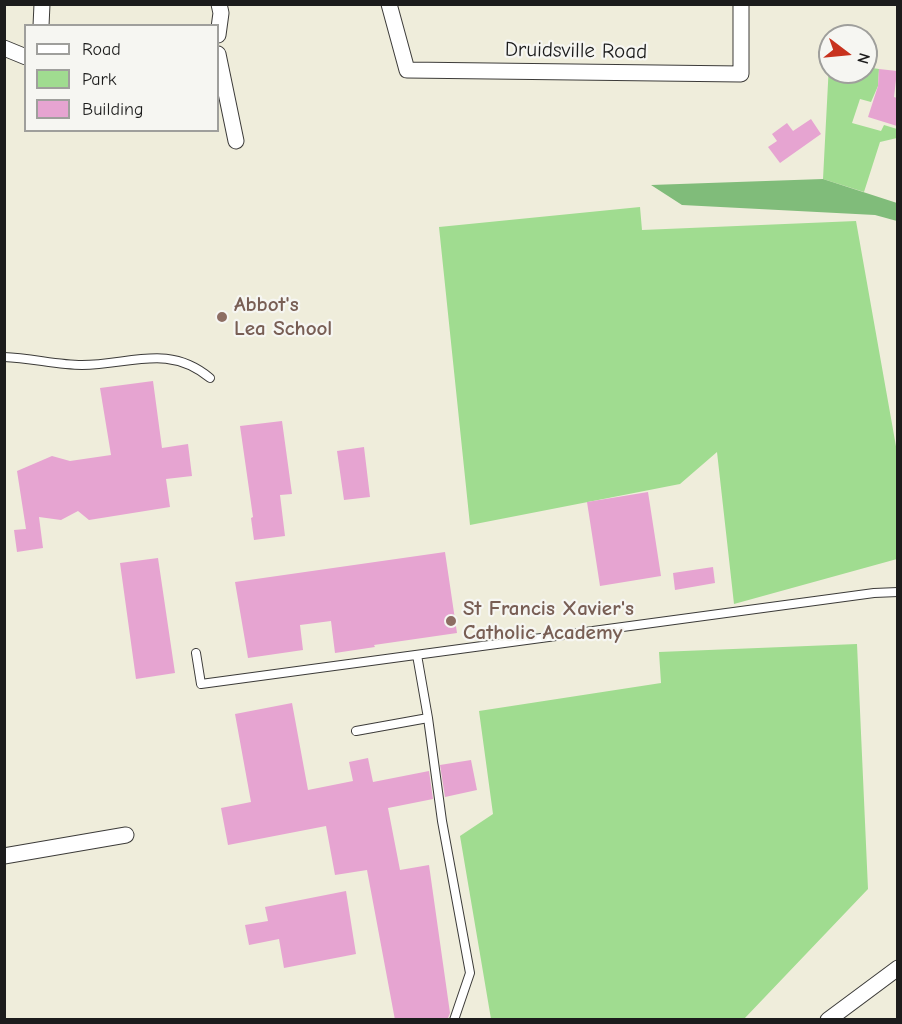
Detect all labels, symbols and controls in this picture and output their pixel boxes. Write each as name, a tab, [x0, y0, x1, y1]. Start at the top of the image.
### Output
legend	[24, 24, 219, 132]
north arrow	[818, 24, 878, 84]
street label: Druidsville Road	[505, 37, 647, 65]
text: Road	[82, 39, 121, 60]
text: N	[853, 51, 873, 66]
text: Park	[82, 69, 116, 90]
text: Building	[82, 99, 144, 120]
place label: Abbot's Lea School	[234, 292, 332, 342]
marker: Abbot's Lea School	[215, 310, 229, 324]
place label: St Francis Xavier's Catholic Academy	[463, 596, 634, 646]
marker: St Francis Xavier's Catholic Academy	[444, 614, 458, 628]

